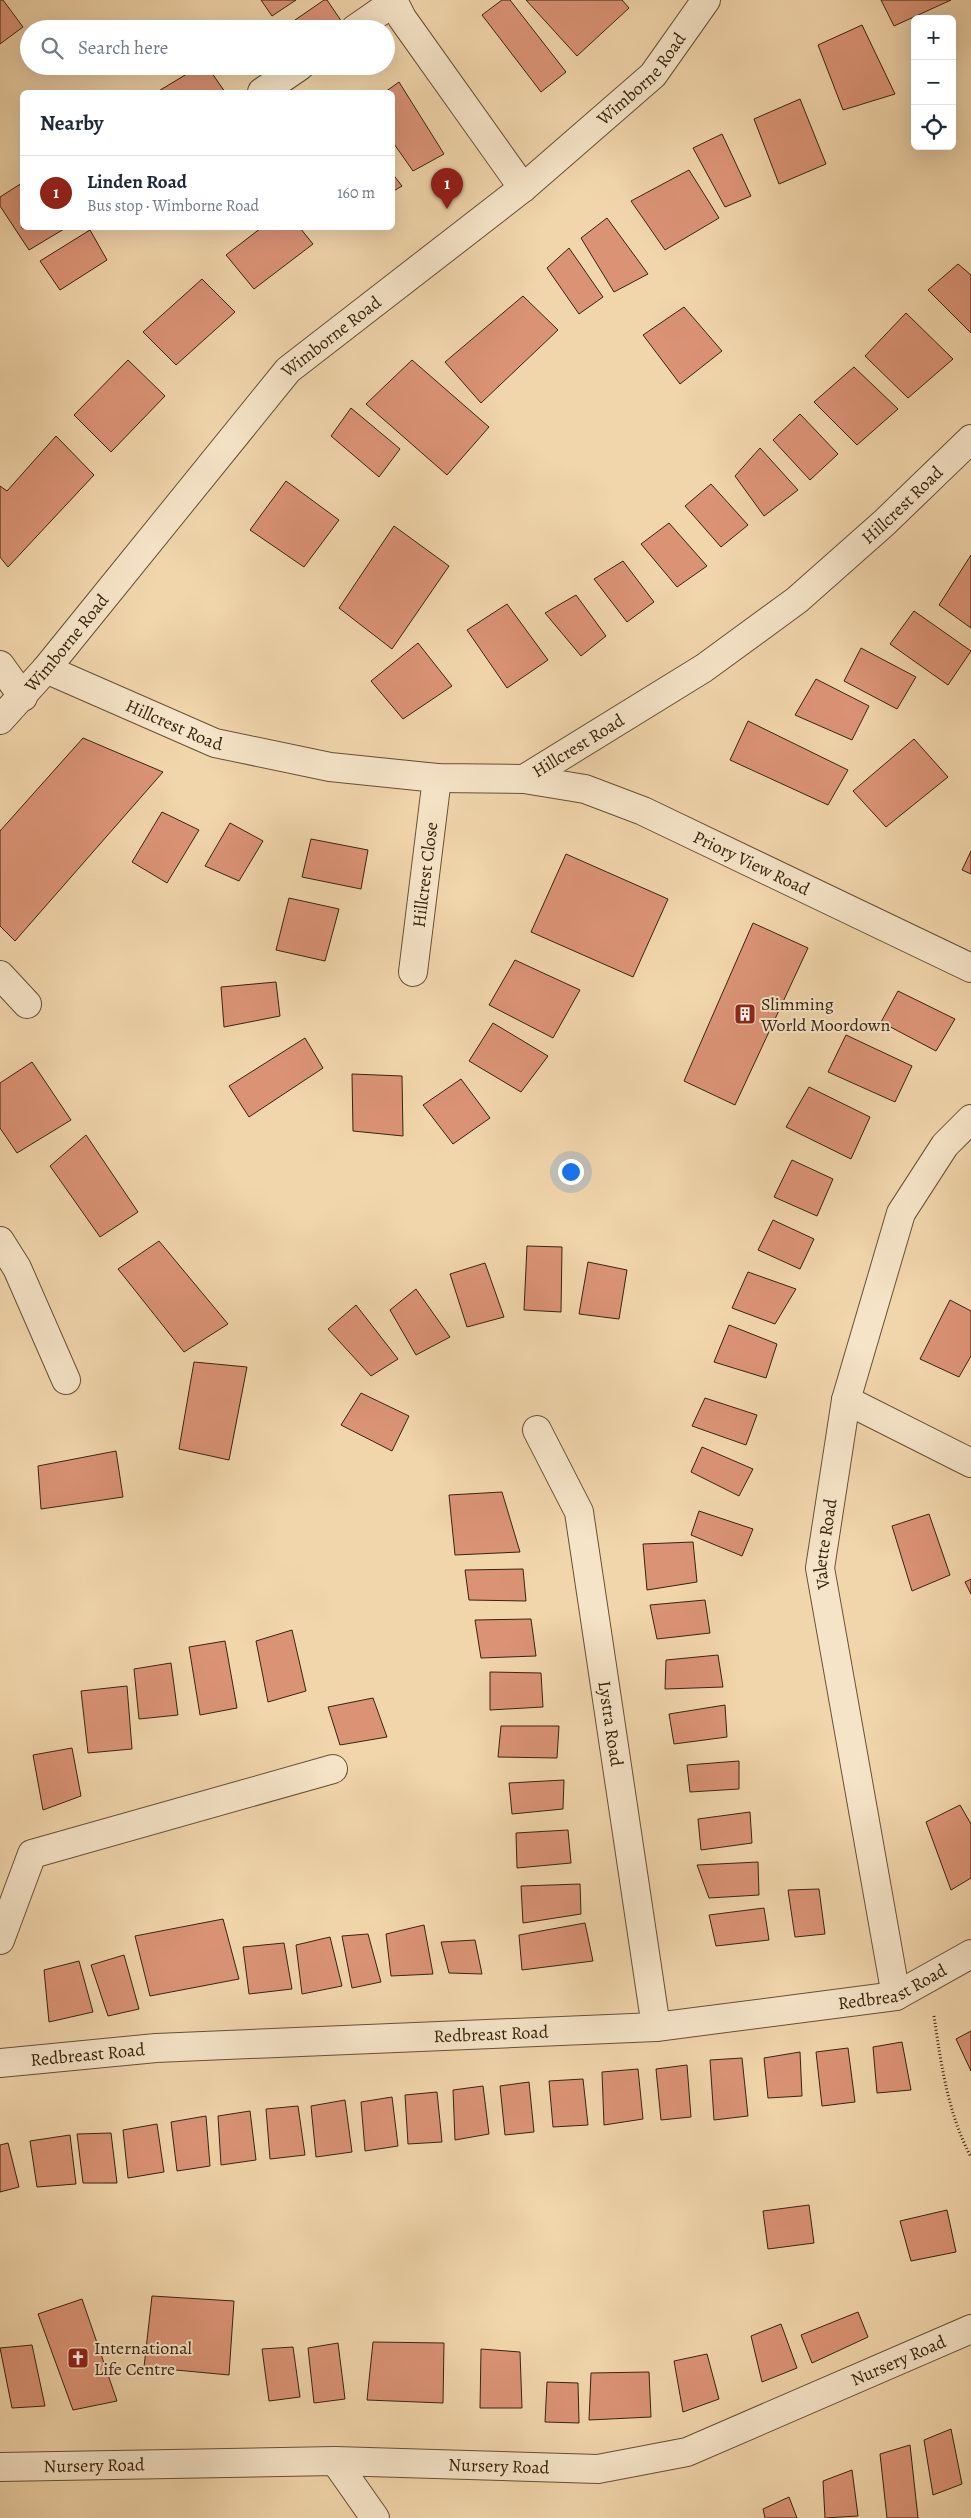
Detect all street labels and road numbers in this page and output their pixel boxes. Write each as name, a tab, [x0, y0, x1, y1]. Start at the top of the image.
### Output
street label: Wimborne Road	[591, 28, 691, 131]
street label: Wimborne Road	[276, 290, 386, 383]
street label: Hillcrest Road	[856, 460, 948, 549]
street label: Wimborne Road	[18, 589, 114, 698]
street label: Hillcrest Road	[122, 693, 225, 756]
street label: Hillcrest Road	[527, 708, 629, 783]
street label: Hillcrest Close	[407, 820, 443, 929]
street label: Priory View Road	[689, 825, 814, 901]
street label: Valette Road	[808, 1497, 843, 1592]
street label: Lystra Road	[592, 1679, 629, 1768]
street label: Redbreast Road	[836, 1958, 951, 2015]
street label: Redbreast Road	[433, 2020, 549, 2048]
street label: Redbreast Road	[29, 2037, 146, 2072]
street label: Nursery Road	[847, 2329, 950, 2392]
street label: Nursery Road	[43, 2452, 145, 2478]
street label: Nursery Road	[448, 2452, 550, 2480]

